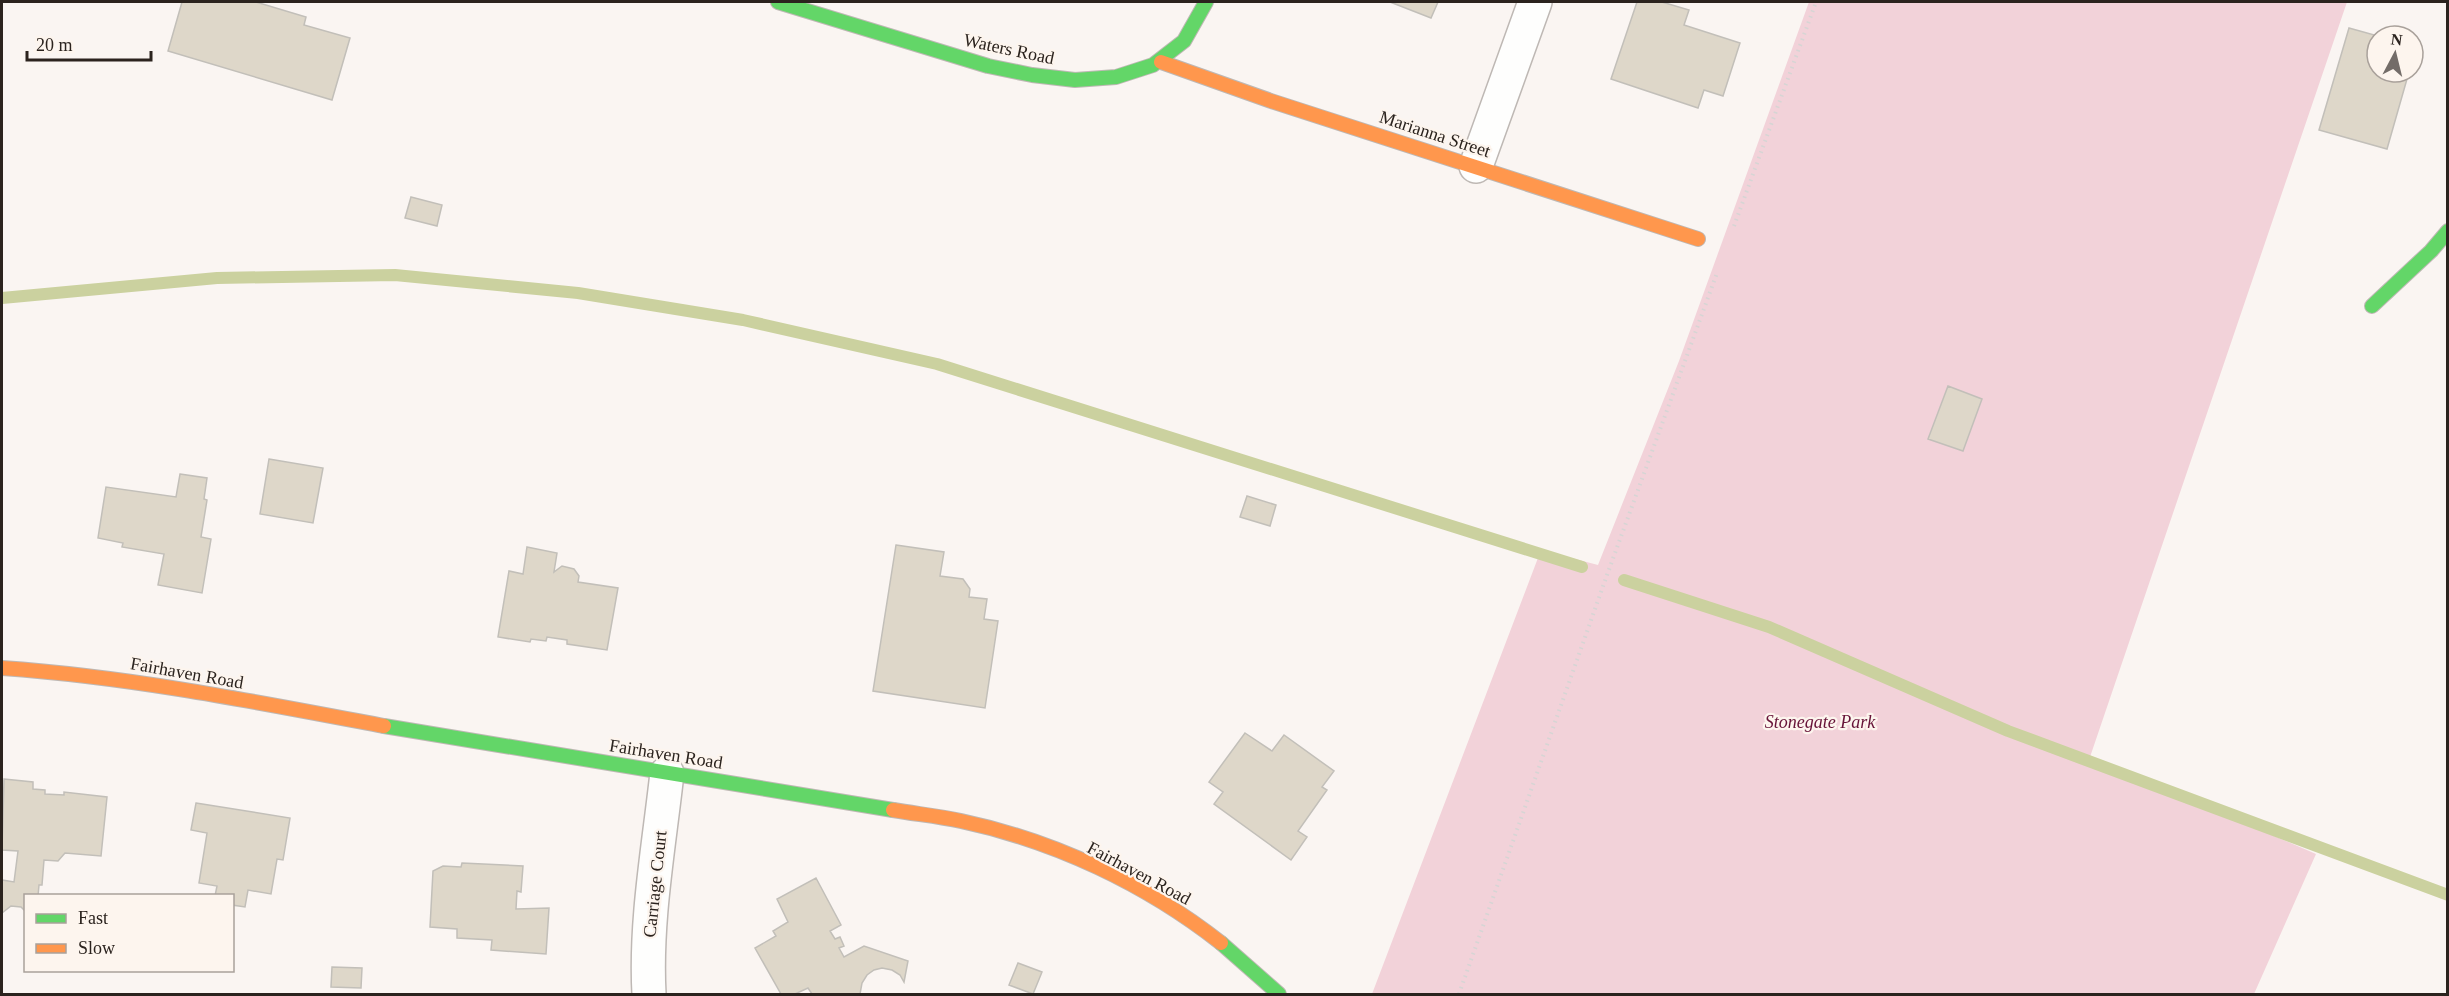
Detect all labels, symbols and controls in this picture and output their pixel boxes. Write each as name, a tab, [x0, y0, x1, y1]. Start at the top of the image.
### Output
scale bar	[27, 24, 152, 62]
north arrow	[2365, 24, 2425, 84]
street label: Waters Road	[962, 30, 1056, 68]
text: N	[2390, 30, 2404, 49]
text: 20 m	[36, 35, 73, 55]
street label: Marianna Street	[1377, 107, 1493, 161]
street label: Fairhaven Road	[129, 653, 245, 693]
park label: Stonegate Park	[1765, 712, 1876, 732]
street label: Fairhaven Road	[608, 735, 724, 773]
street label: Carriage Court	[639, 830, 671, 938]
street label: Fairhaven Road	[1084, 837, 1194, 909]
legend	[24, 894, 234, 972]
text: Fast	[78, 908, 108, 928]
text: Slow	[78, 938, 115, 958]

